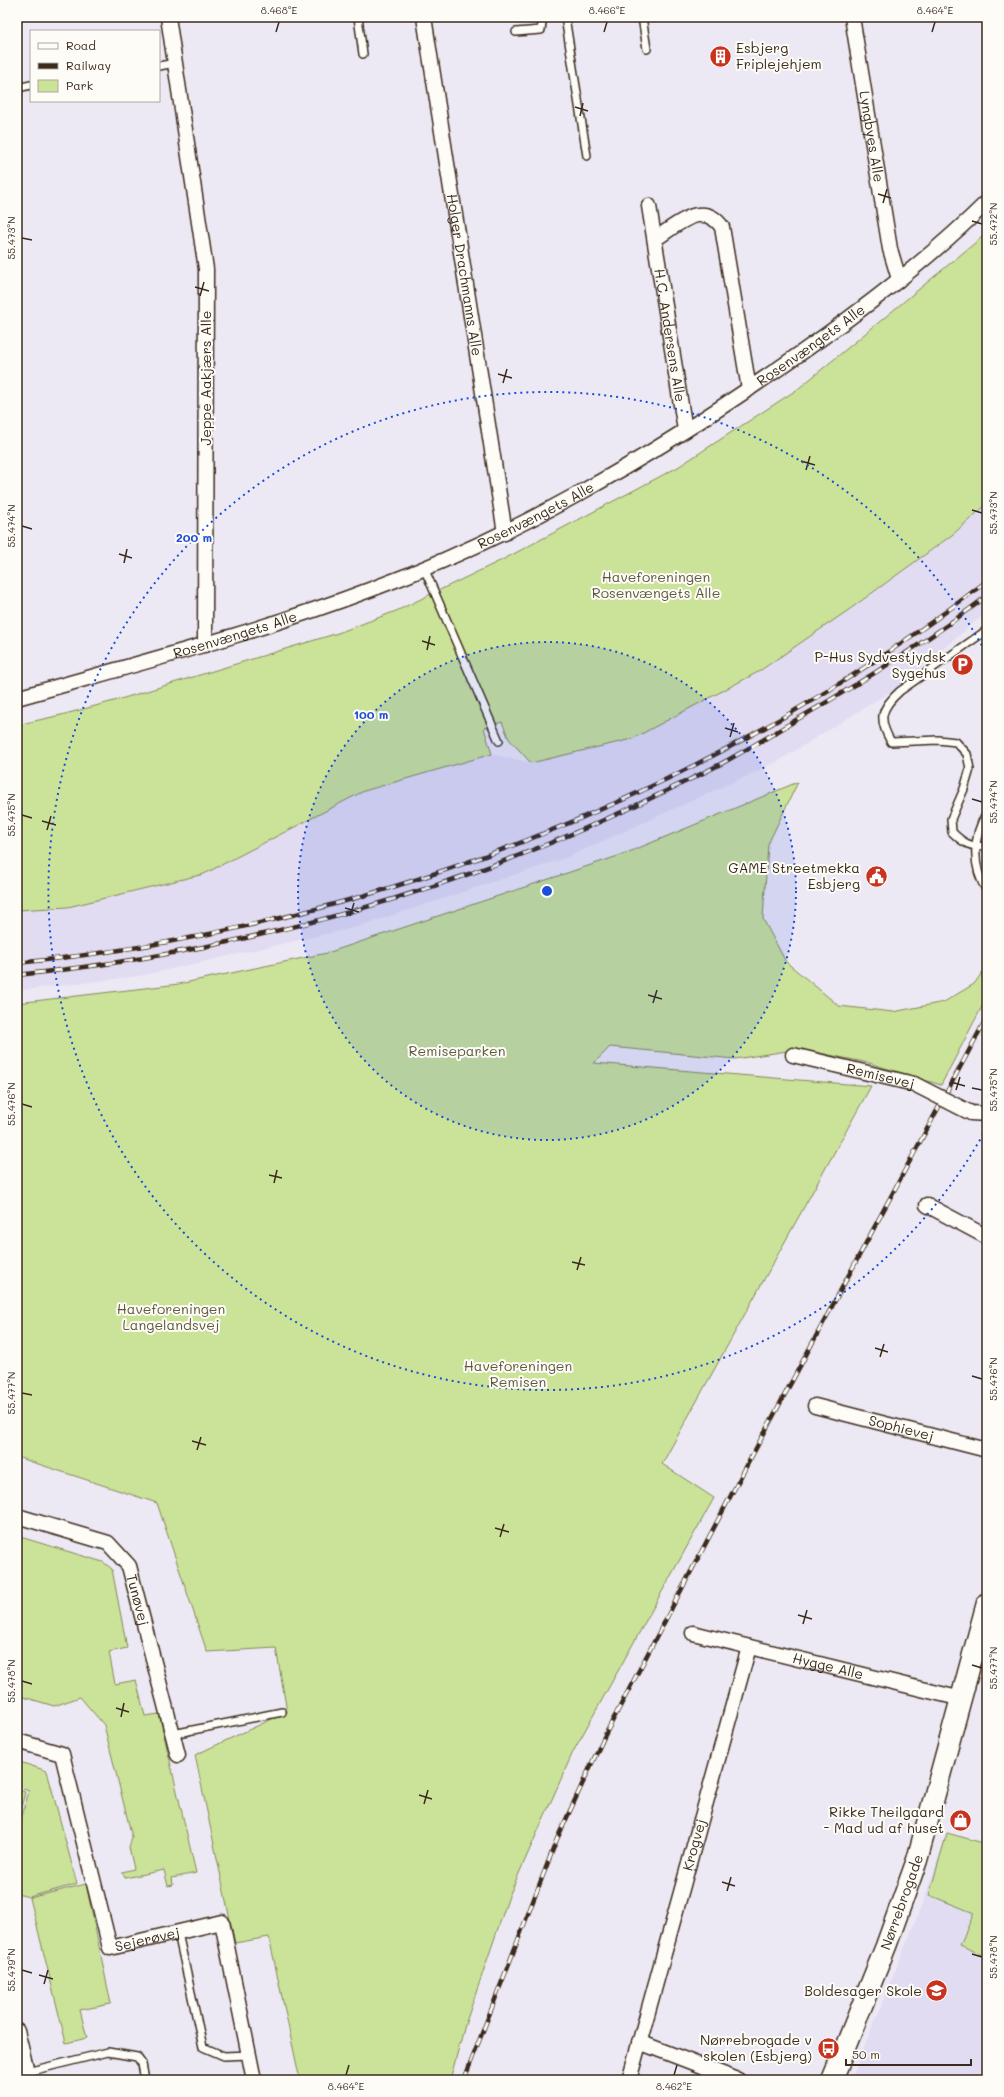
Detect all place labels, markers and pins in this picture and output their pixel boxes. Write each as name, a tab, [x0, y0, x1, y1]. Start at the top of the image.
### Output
place label: Esbjerg Friplejehjem	[736, 38, 822, 73]
building icon: Esbjerg Friplejehjem	[708, 43, 734, 69]
place label: P-Hus Sydvestjydsk Sygehus	[814, 647, 946, 682]
parking icon: P-Hus Sydvestjydsk Sygehus	[949, 652, 975, 678]
place label: GAME Streetmekka Esbjerg	[728, 858, 860, 893]
public building icon: GAME Streetmekka Esbjerg	[863, 863, 889, 889]
centre of rings	[540, 884, 554, 898]
place label: Rikke Theilgaard - Mad ud af huset	[824, 1802, 944, 1837]
shop icon: Rikke Theilgaard - Mad ud af huset	[947, 1807, 973, 1833]
school or university icon: Boldesager Skole	[924, 1978, 950, 2004]
place label: Boldesager Skole	[804, 1981, 922, 2000]
place label: Nørrebrogade v skolen (Esbjerg)	[700, 2030, 812, 2065]
bus stop icon: Nørrebrogade v skolen (Esbjerg)	[815, 2035, 841, 2061]

